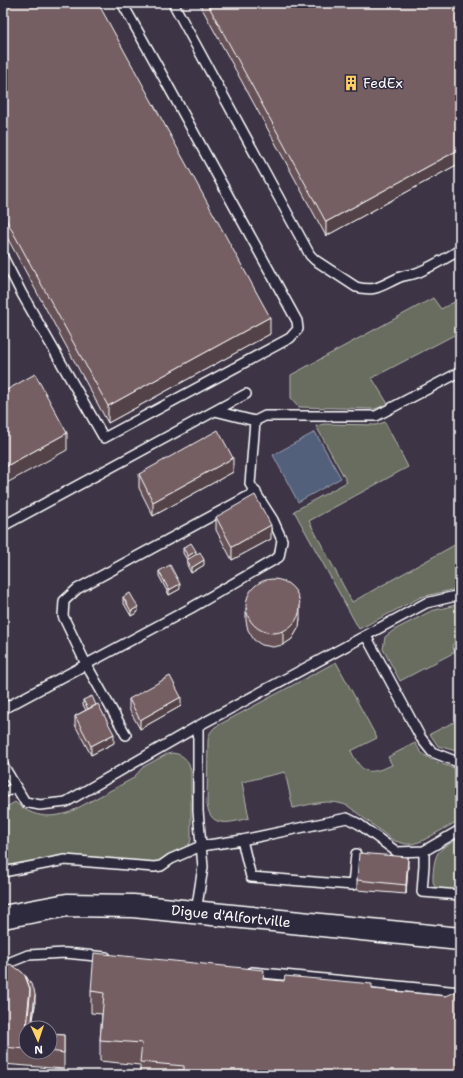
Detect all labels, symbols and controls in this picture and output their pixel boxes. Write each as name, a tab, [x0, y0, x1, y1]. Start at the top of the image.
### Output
building icon: FedEx	[342, 74, 360, 92]
place label: FedEx	[363, 74, 403, 92]
street label: Digue d'Alfortville	[170, 901, 292, 931]
north arrow	[18, 1020, 58, 1060]
text: N	[33, 1042, 43, 1057]

